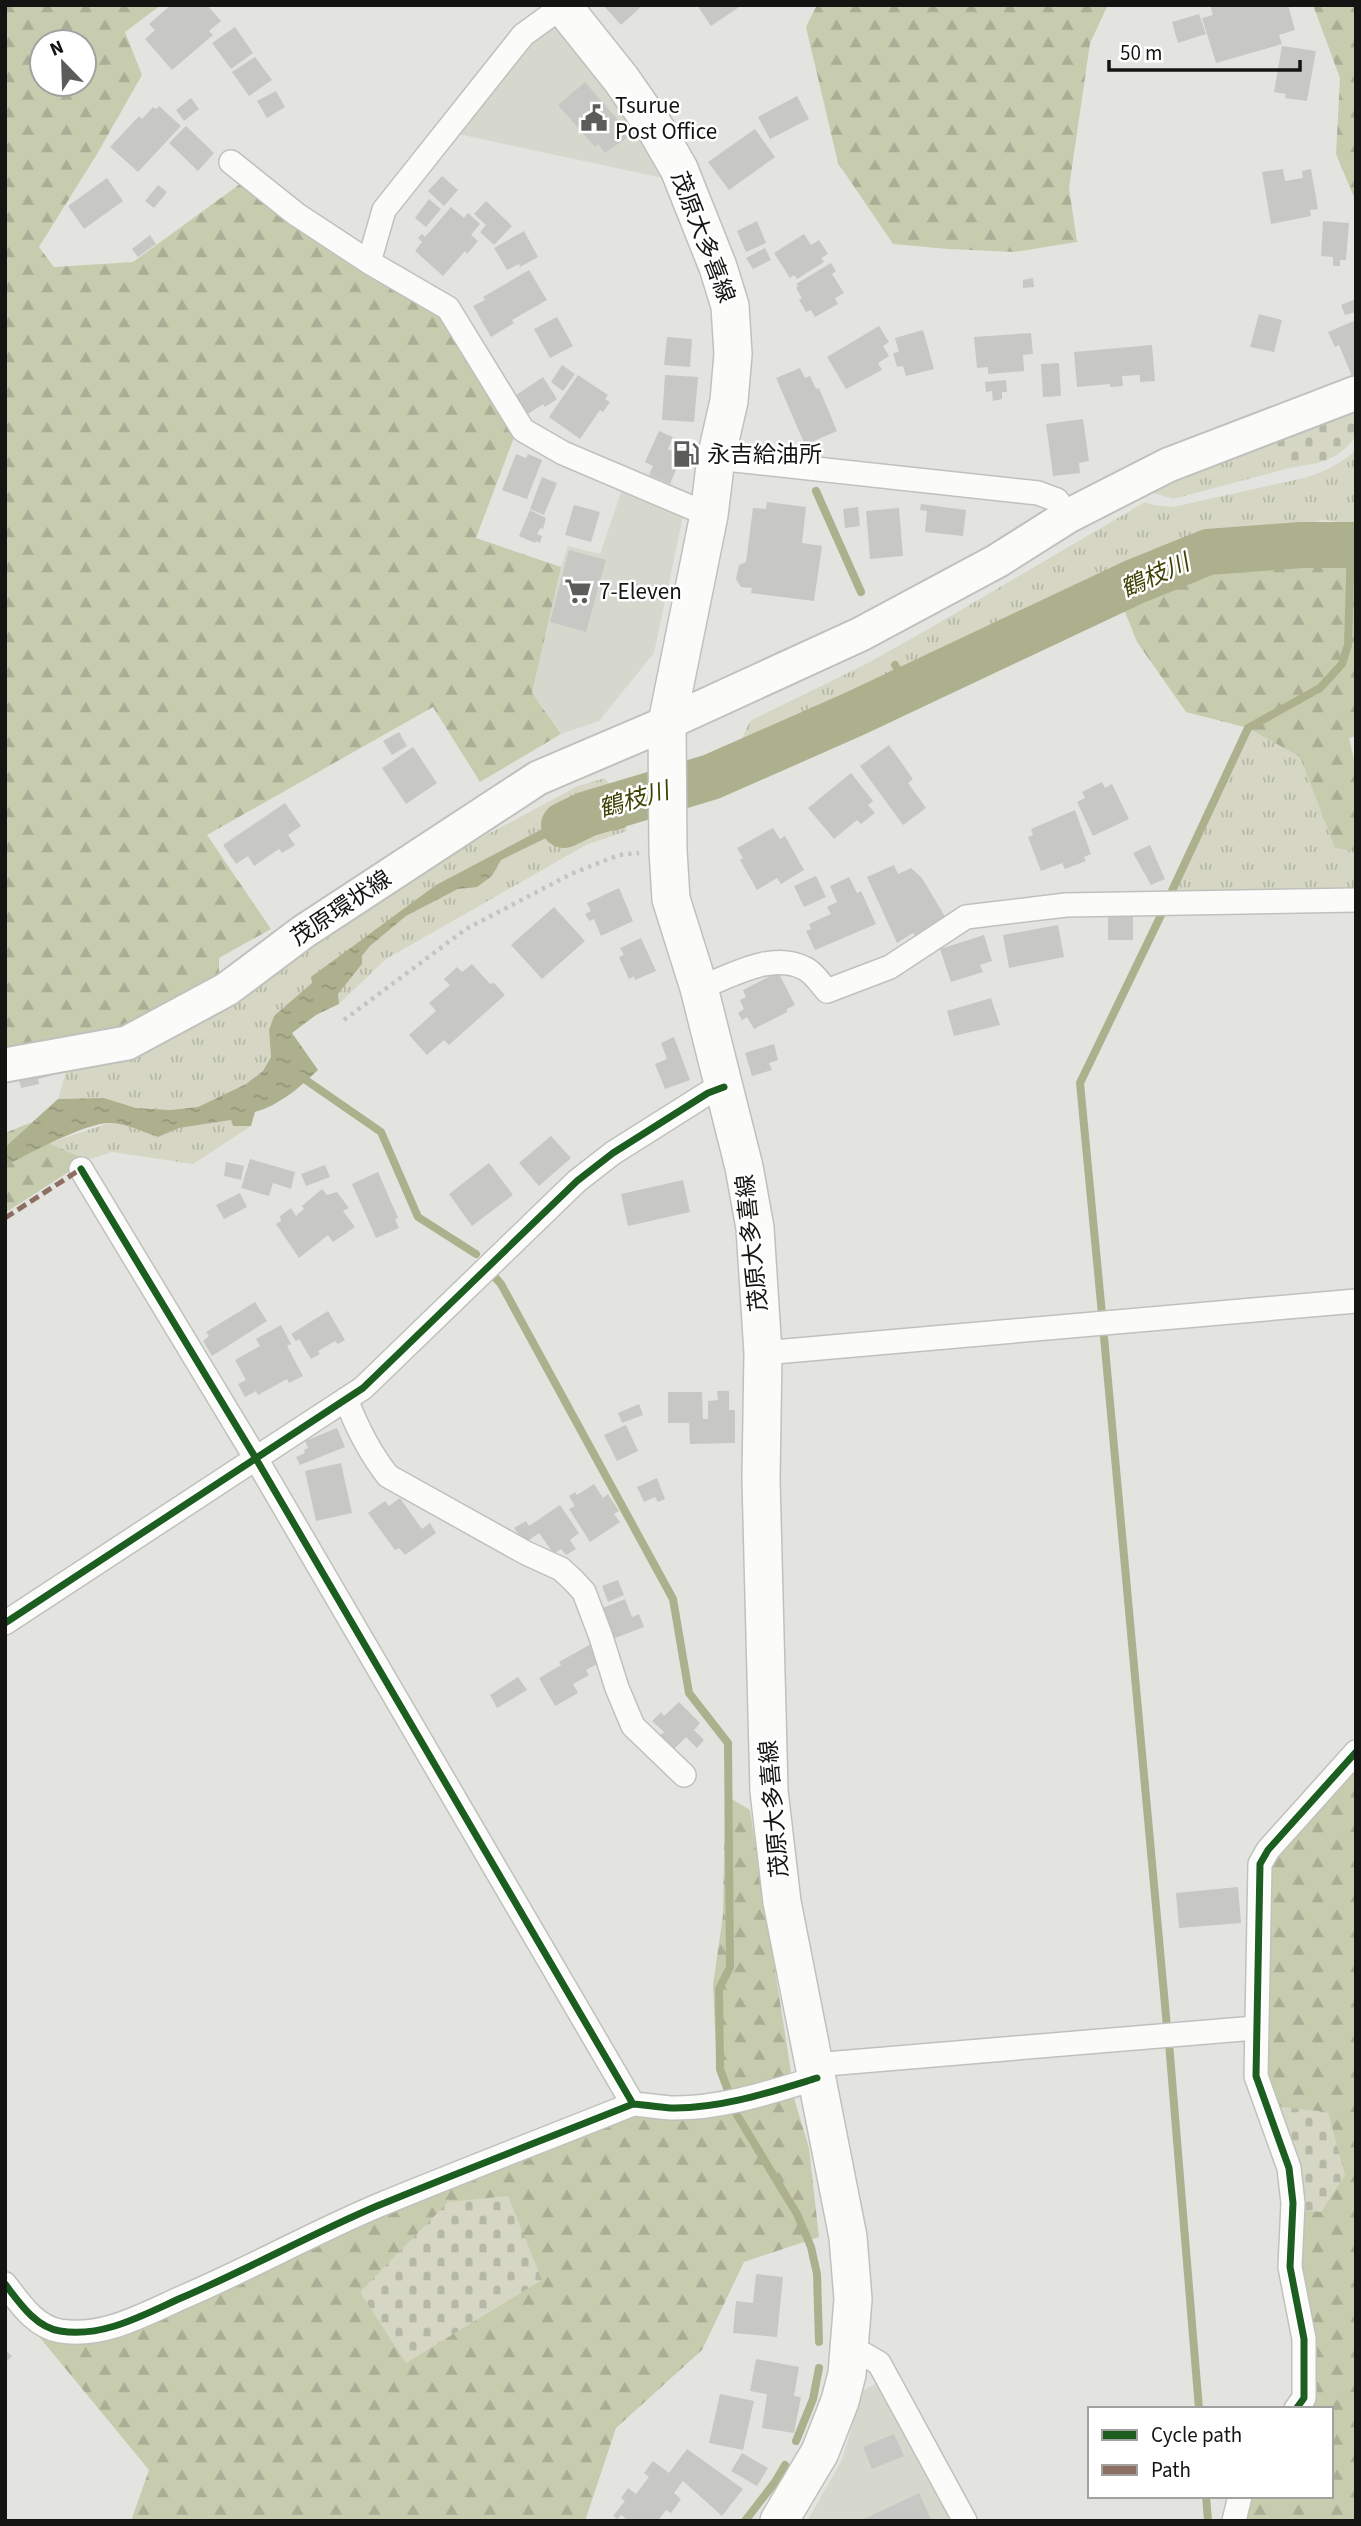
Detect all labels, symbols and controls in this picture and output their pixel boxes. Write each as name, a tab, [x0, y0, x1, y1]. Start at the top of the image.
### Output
north arrow	[28, 28, 98, 98]
scale bar	[1109, 28, 1300, 72]
text: N	[46, 34, 68, 64]
text: 50 m	[1120, 38, 1162, 68]
place label: Tsurue Post Office	[615, 89, 717, 148]
public building icon: Tsurue Post Office	[579, 103, 609, 133]
street label: 茂原大多喜線	[663, 167, 743, 307]
place label: 永吉給油所	[707, 438, 822, 471]
fuel station icon: 永吉給油所	[671, 439, 701, 469]
water label: 鶴枝川	[1115, 544, 1198, 607]
place label: 7-Eleven	[599, 575, 682, 608]
supermarket icon: 7-Eleven	[563, 576, 593, 606]
water label: 鶴枝川	[595, 772, 676, 827]
street label: 茂原環状線	[284, 862, 398, 954]
street label: 茂原大多喜線	[728, 1173, 776, 1313]
street label: 茂原大多喜線	[752, 1739, 796, 1879]
legend	[1088, 2407, 1333, 2498]
text: Cycle path	[1151, 2420, 1242, 2450]
text: Path	[1151, 2455, 1191, 2485]

